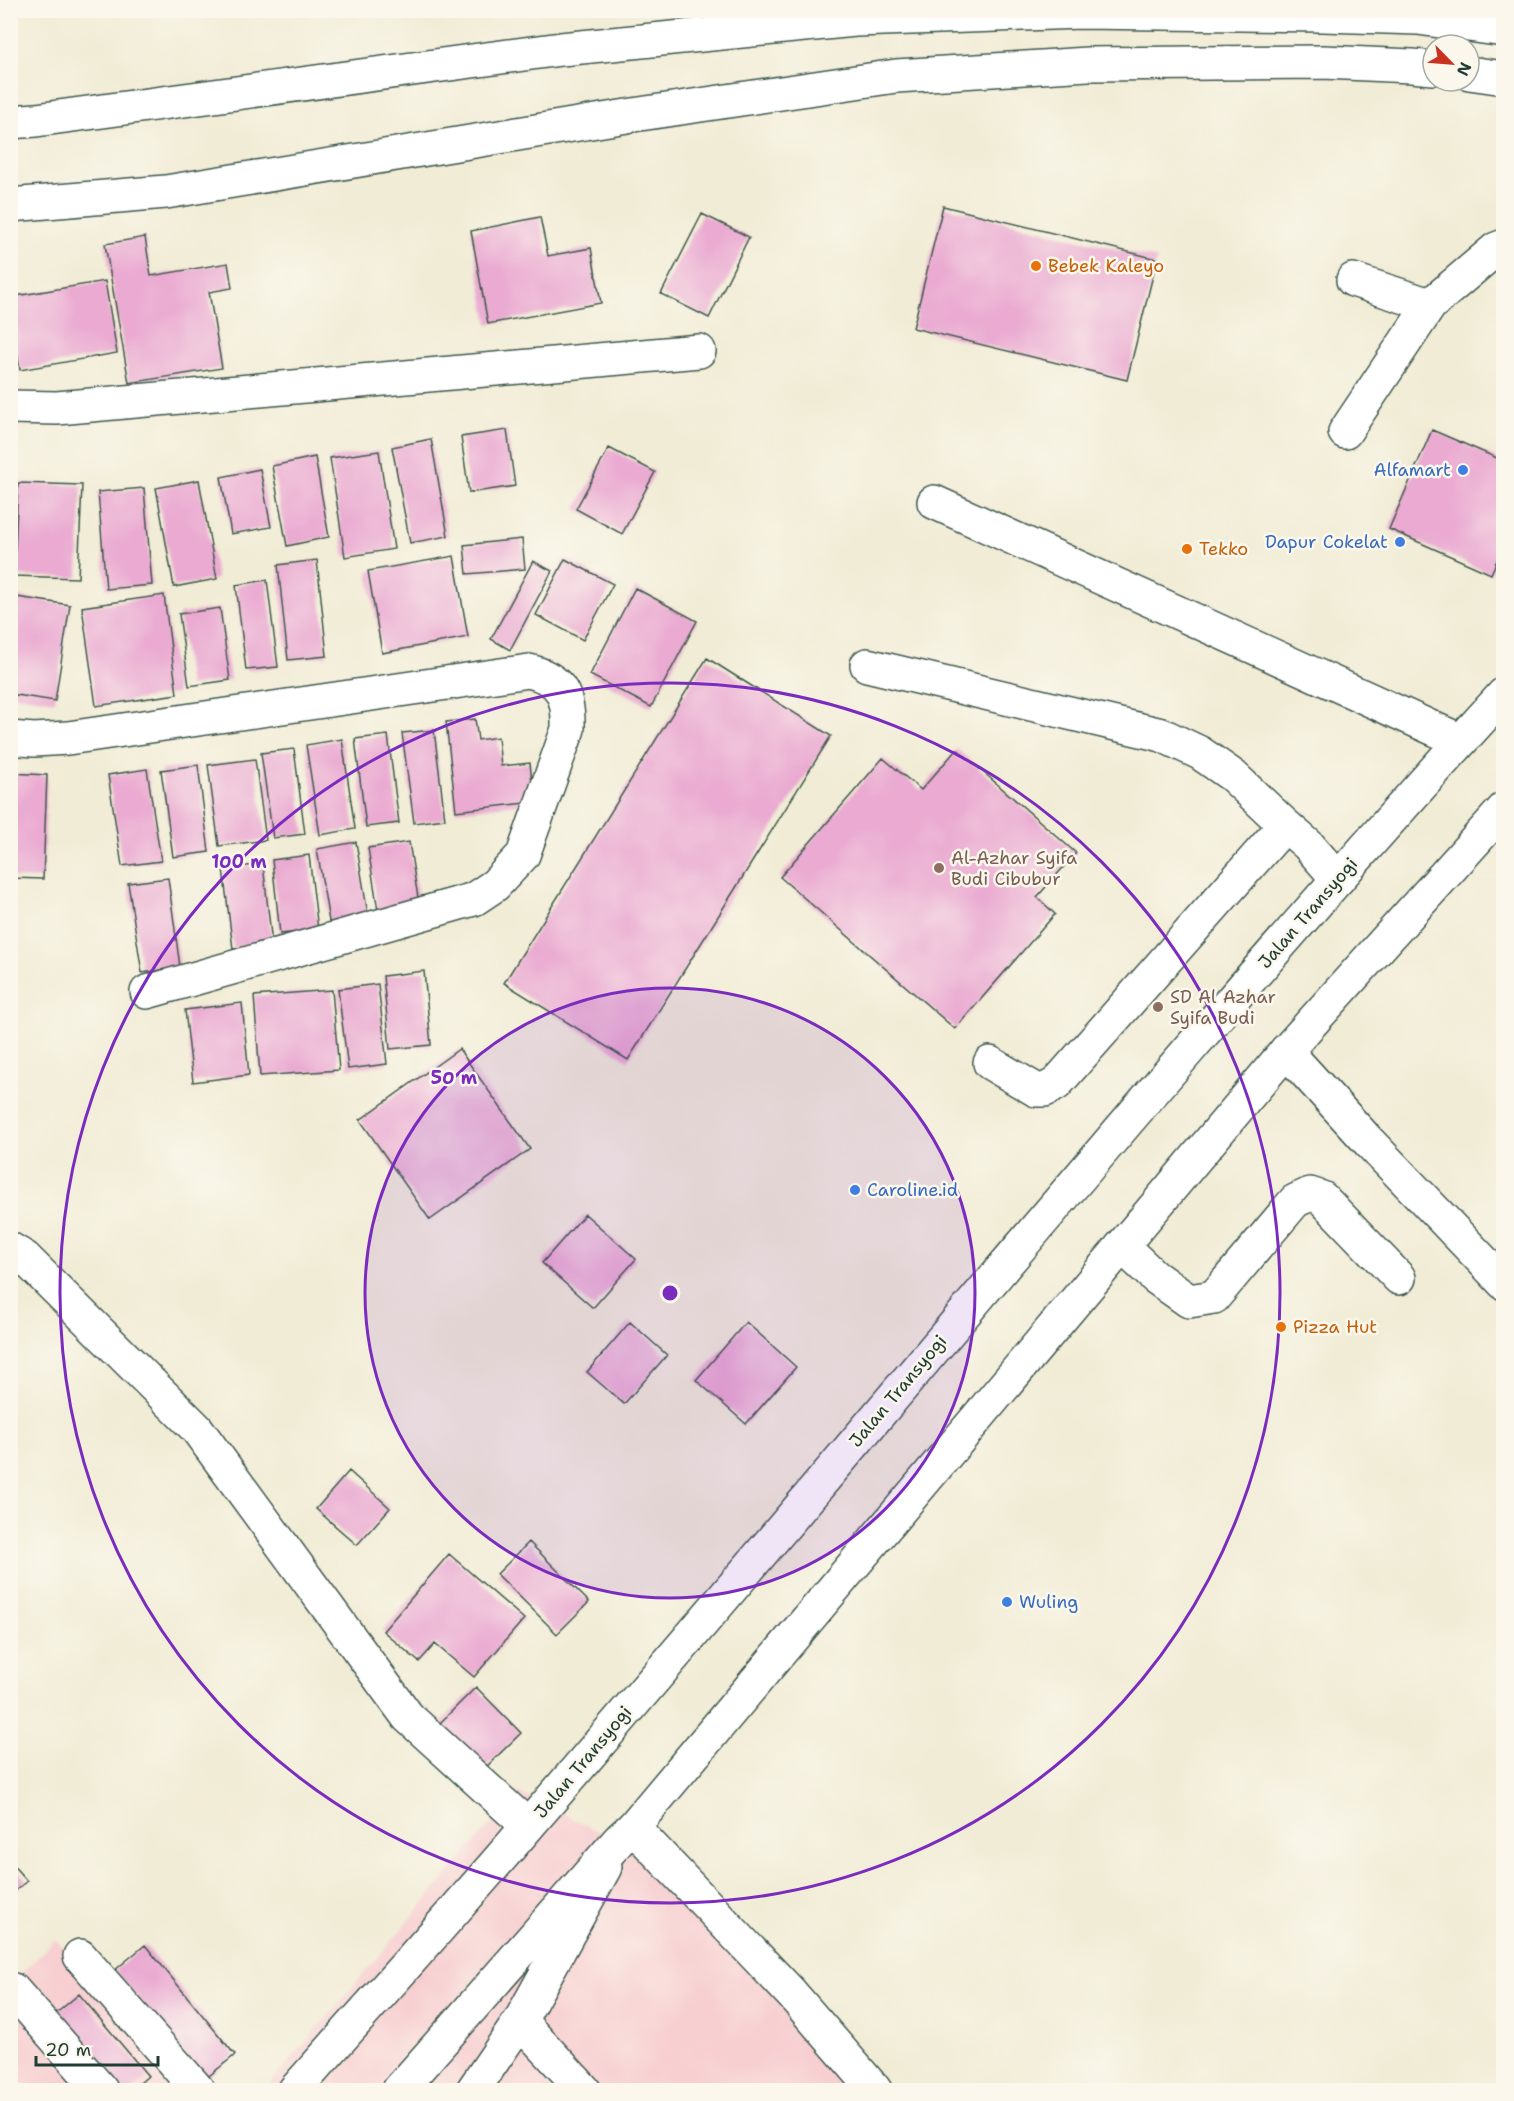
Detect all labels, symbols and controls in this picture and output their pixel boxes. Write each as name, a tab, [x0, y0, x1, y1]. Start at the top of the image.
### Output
north arrow	[1421, 33, 1481, 93]
text: N	[1452, 59, 1476, 79]
place label: Bebek Kaleyo	[1048, 254, 1164, 278]
marker: Bebek Kaleyo	[1029, 259, 1043, 273]
place label: Alfamart	[1374, 458, 1451, 482]
marker: Alfamart	[1456, 463, 1470, 477]
place label: Dapur Cokelat	[1265, 530, 1388, 554]
marker: Dapur Cokelat	[1393, 535, 1407, 549]
place label: Tekko	[1199, 537, 1248, 561]
marker: Tekko	[1180, 542, 1194, 556]
place label: Al-Azhar Syifa Budi Cibubur	[951, 846, 1077, 891]
text: 100 m	[211, 850, 267, 874]
street label: Jalan Transyogi	[1253, 852, 1363, 974]
marker: Al-Azhar Syifa Budi Cibubur	[932, 861, 946, 875]
place label: SD Al Azhar Syifa Budi	[1170, 985, 1276, 1030]
marker: SD Al Azhar Syifa Budi	[1151, 1000, 1165, 1014]
text: 50 m	[431, 1066, 478, 1090]
place label: Caroline.id	[867, 1178, 958, 1202]
marker: Caroline.id	[848, 1183, 862, 1197]
centre of rings	[660, 1283, 680, 1303]
place label: Pizza Hut	[1293, 1315, 1377, 1339]
marker: Pizza Hut	[1274, 1320, 1288, 1334]
street label: Jalan Transyogi	[844, 1330, 952, 1452]
place label: Wuling	[1019, 1590, 1078, 1614]
marker: Wuling	[1000, 1595, 1014, 1609]
street label: Jalan Transyogi	[529, 1701, 637, 1823]
scale bar	[36, 2029, 158, 2067]
text: 20 m	[45, 2038, 91, 2062]

